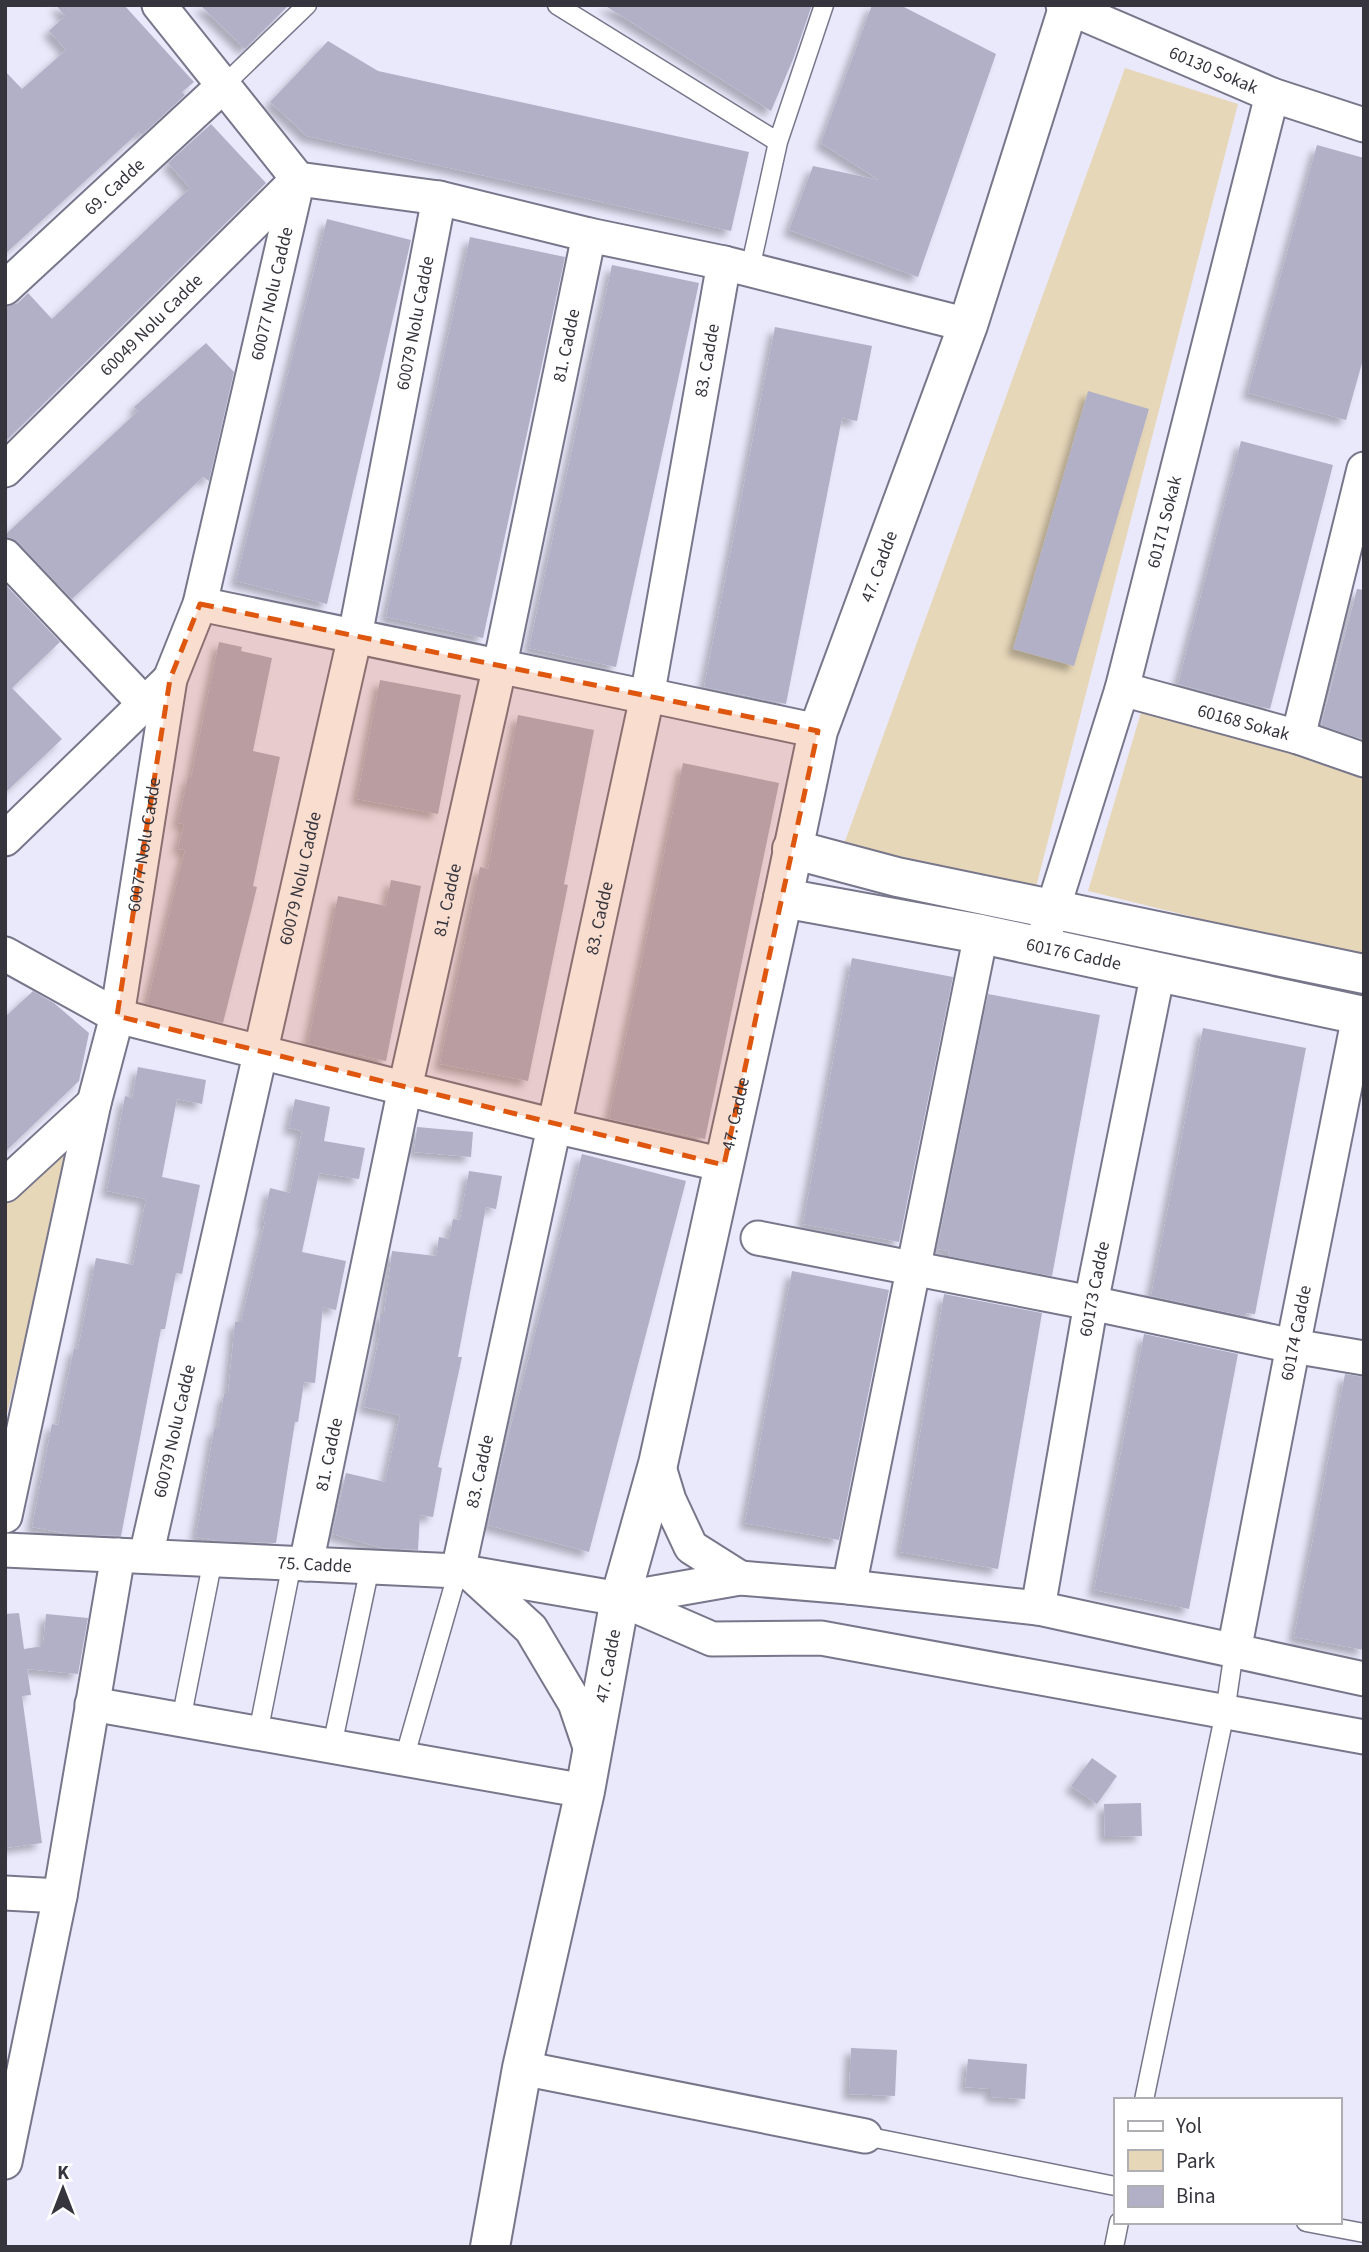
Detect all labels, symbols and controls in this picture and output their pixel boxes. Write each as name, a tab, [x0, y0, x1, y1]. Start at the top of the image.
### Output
street label: 60130 Sokak	[1165, 40, 1262, 100]
street label: 69. Cadde	[79, 152, 150, 221]
street label: 60077 Nolu Cadde	[244, 224, 299, 363]
street label: 60079 Nolu Cadde	[390, 254, 440, 392]
street label: 60049 Nolu Cadde	[94, 268, 208, 382]
street label: 81. Cadde	[546, 307, 586, 384]
street label: 83. Cadde	[688, 322, 726, 399]
street label: 60171 Sokak	[1140, 473, 1188, 571]
street label: 47. Cadde	[854, 527, 903, 606]
street label: 60168 Sokak	[1195, 698, 1293, 747]
street label: 60077 Nolu Cadde	[121, 775, 167, 914]
street label: 60079 Nolu Cadde	[273, 809, 327, 947]
street label: 81. Cadde	[427, 861, 468, 939]
street label: 83. Cadde	[579, 879, 619, 957]
street label: 60176 Cadde	[1024, 931, 1124, 976]
street label: 47. Cadde	[715, 1075, 756, 1153]
street label: 60173 Cadde	[1073, 1239, 1116, 1339]
street label: 60174 Cadde	[1274, 1283, 1317, 1383]
street label: 60079 Nolu Cadde	[147, 1362, 202, 1500]
street label: 81. Cadde	[309, 1415, 349, 1493]
street label: 83. Cadde	[459, 1432, 500, 1510]
street label: 75. Cadde	[277, 1550, 352, 1579]
street label: 47. Cadde	[589, 1627, 627, 1705]
legend	[1114, 2098, 1341, 2224]
text: Yol	[1175, 2111, 1202, 2141]
text: Park	[1176, 2146, 1216, 2176]
north arrow	[28, 2154, 98, 2224]
text: K	[57, 2160, 69, 2187]
text: Bina	[1176, 2181, 1216, 2211]

